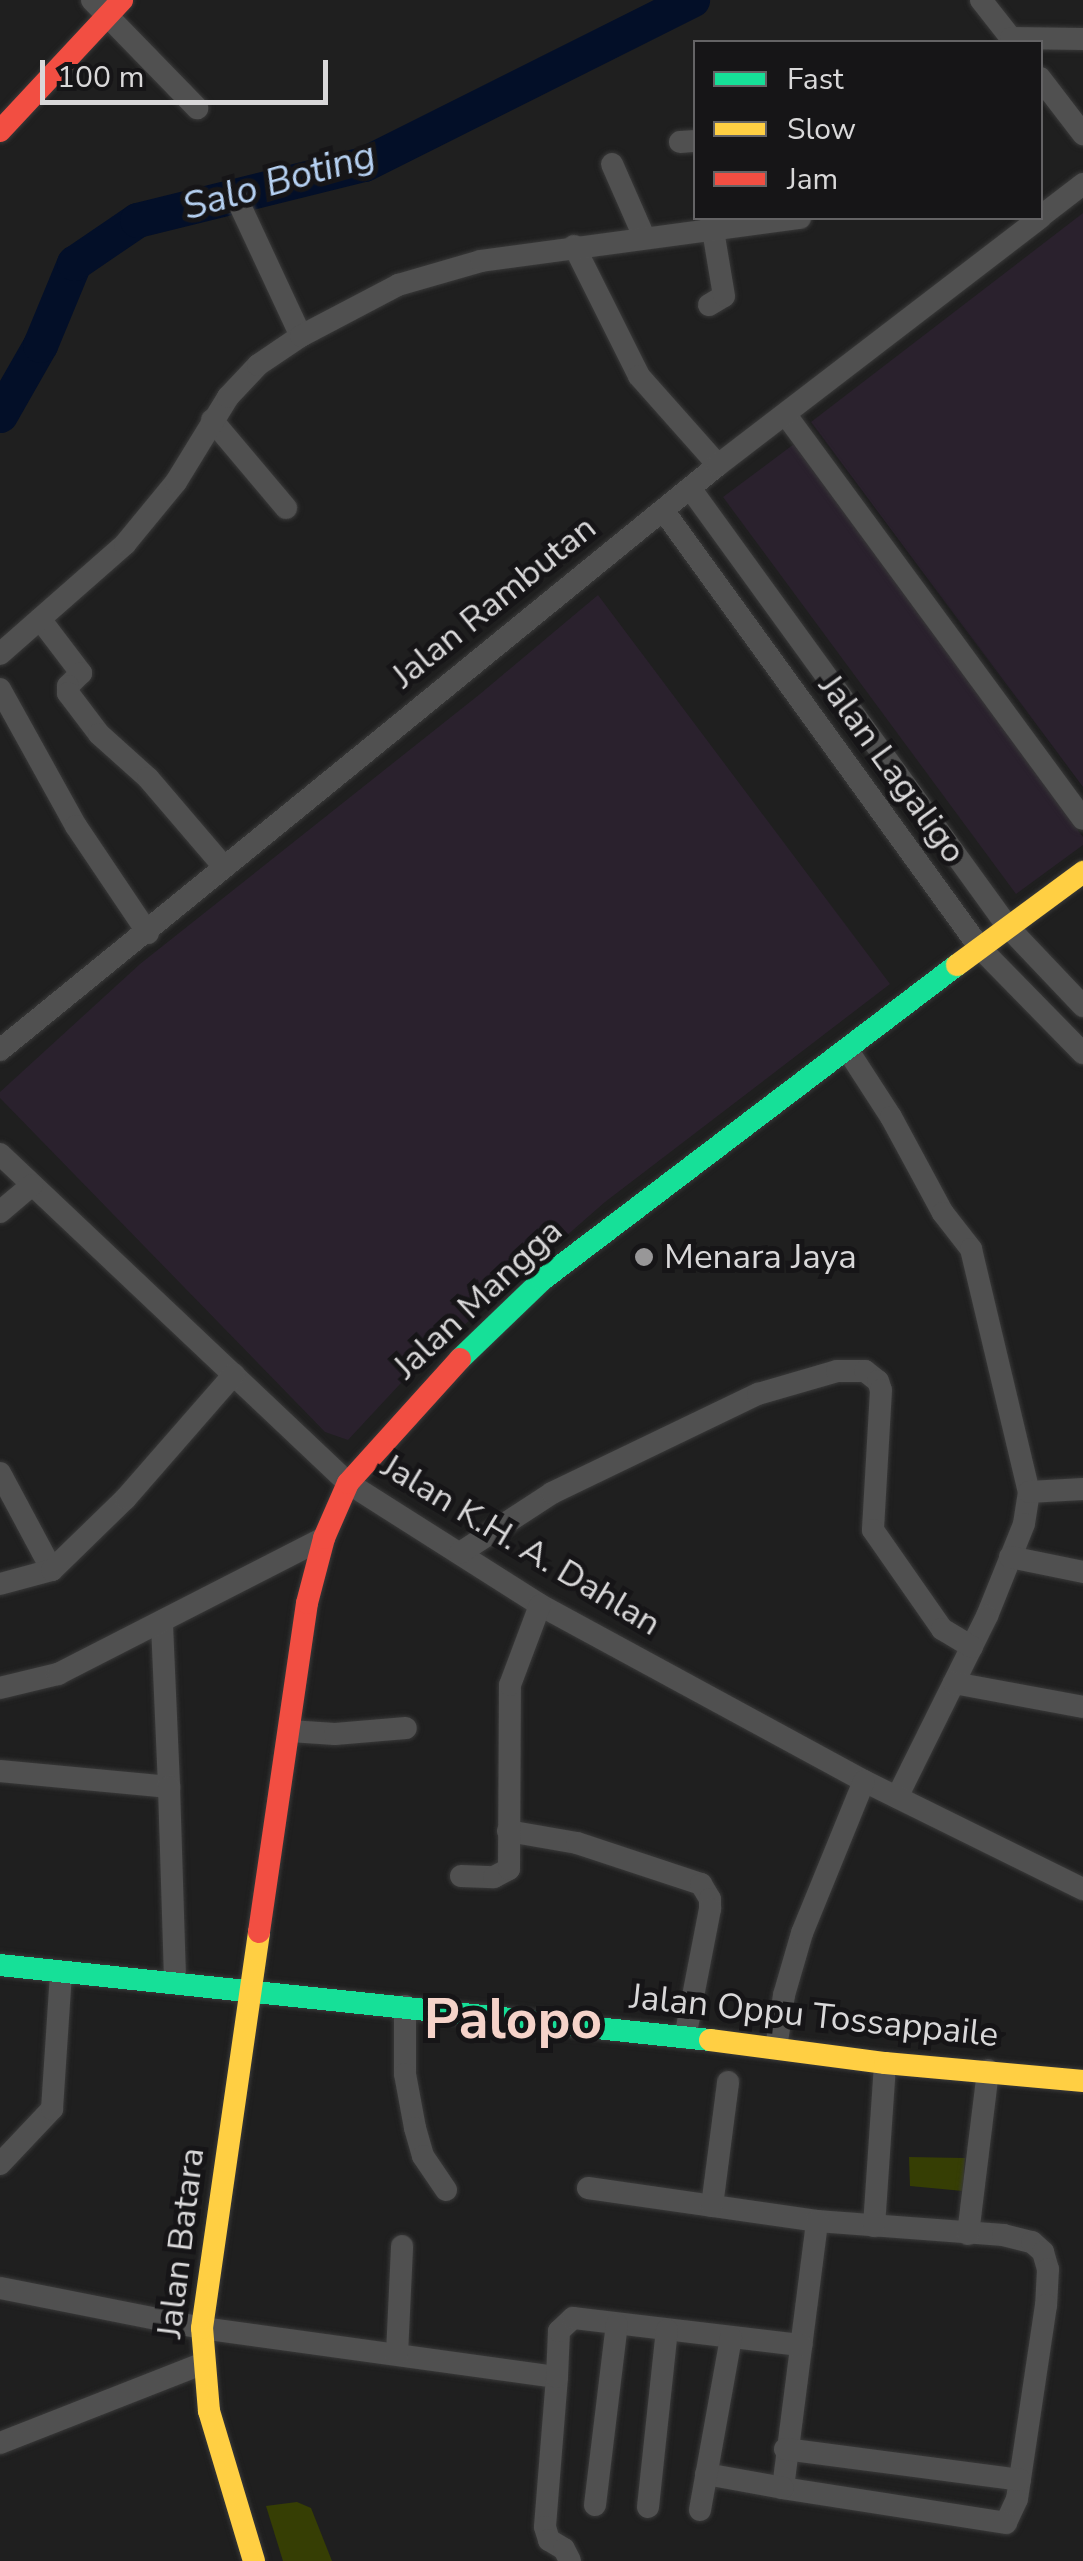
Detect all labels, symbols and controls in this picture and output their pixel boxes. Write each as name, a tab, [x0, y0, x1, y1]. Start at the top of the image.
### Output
scale bar	[45, 40, 332, 102]
legend	[693, 40, 1043, 220]
text: 100 m	[57, 57, 144, 98]
text: Fast	[787, 59, 844, 100]
text: Slow	[787, 109, 856, 150]
water label: Salo Boting	[178, 132, 380, 230]
text: Jam	[787, 159, 838, 200]
street label: Jalan Rambutan	[384, 507, 604, 697]
street label: Jalan Lagaligo	[810, 667, 974, 871]
street label: Jalan Mangga	[385, 1210, 571, 1388]
place label: Menara Jaya	[664, 1236, 857, 1278]
marker: Menara Jaya	[633, 1246, 655, 1268]
street label: Jalan K.H. A. Dahlan	[374, 1445, 668, 1645]
street label: Jalan Oppu Tossappaile	[628, 1976, 1000, 2056]
district label: Palopo	[424, 1987, 602, 2053]
street label: Jalan Batara	[148, 2145, 214, 2341]

